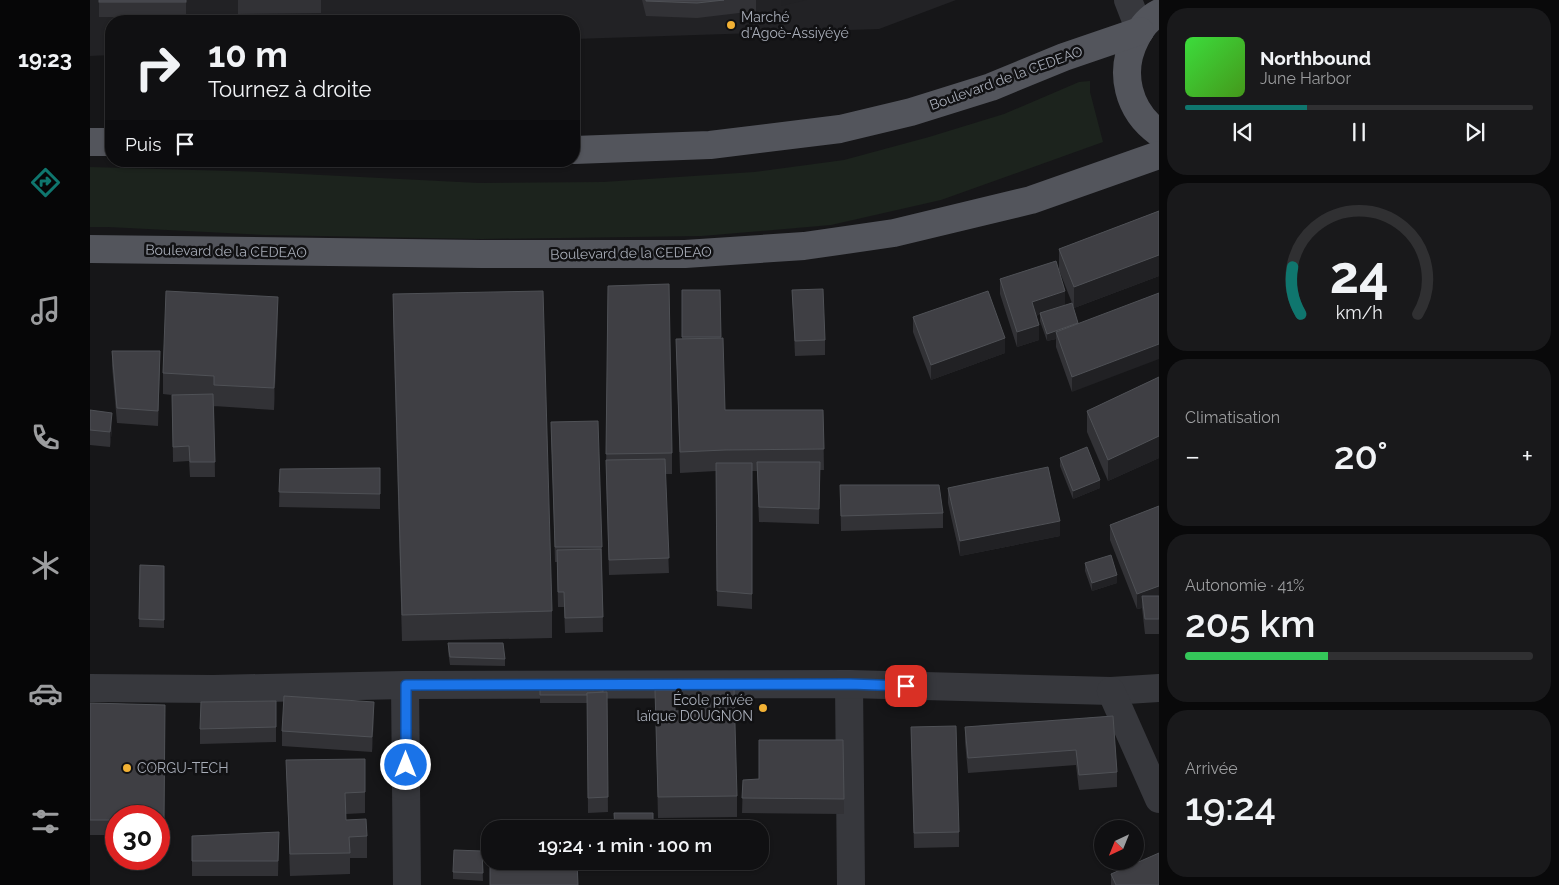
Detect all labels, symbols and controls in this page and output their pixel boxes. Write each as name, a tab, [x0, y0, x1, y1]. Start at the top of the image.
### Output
place label: Marché d'Agoè-Assiyéyé	[741, 9, 849, 41]
marker: Marché d'Agoè-Assiyéyé	[725, 19, 737, 31]
text: 10 m	[208, 34, 288, 75]
icon: right	[125, 35, 190, 100]
street label: Boulevard de la CEDEAO	[927, 43, 1085, 113]
text: 19:23	[18, 46, 72, 72]
text: Northbound	[1260, 47, 1371, 69]
text: June Harbor	[1260, 69, 1351, 88]
text: Tournez à droite	[208, 76, 372, 102]
icon: previous	[1229, 118, 1257, 146]
icon: pause	[1345, 118, 1373, 146]
icon: next	[1461, 118, 1489, 146]
icon: arrive	[171, 130, 199, 158]
text: Puis	[125, 133, 161, 155]
icon: directions	[28, 165, 63, 200]
street label: Boulevard de la CEDEAO	[145, 242, 307, 260]
street label: Boulevard de la CEDEAO	[550, 244, 712, 262]
text: 24	[1329, 244, 1389, 305]
icon: music	[28, 293, 63, 328]
text: km/h	[1335, 302, 1383, 323]
text: Climatisation	[1185, 408, 1280, 427]
icon: phone	[28, 420, 63, 455]
text: 20°	[1334, 433, 1388, 478]
text: −	[1185, 440, 1200, 473]
text: +	[1521, 440, 1533, 473]
icon: climate	[28, 548, 63, 583]
text: Autonomie · 41%	[1185, 576, 1305, 595]
text: 205 km	[1185, 601, 1316, 646]
pin	[885, 665, 927, 707]
icon: arrive	[892, 672, 920, 700]
icon: car	[28, 676, 63, 711]
place label: École privée laïque DOUGNON	[637, 691, 753, 724]
marker: École privée laïque DOUGNON	[757, 702, 769, 714]
position arrow	[379, 738, 431, 790]
text: Arrivée	[1185, 759, 1238, 778]
place label: CORGU-TECH	[137, 760, 229, 776]
marker: CORGU-TECH	[121, 762, 133, 774]
text: 19:24	[1185, 784, 1276, 829]
icon: filters	[28, 804, 63, 839]
speed limit sign: 30	[105, 805, 170, 870]
north arrow	[1094, 820, 1144, 870]
map controls	[1094, 820, 1144, 870]
text: 19:24 · 1 min · 100 m	[538, 834, 712, 856]

